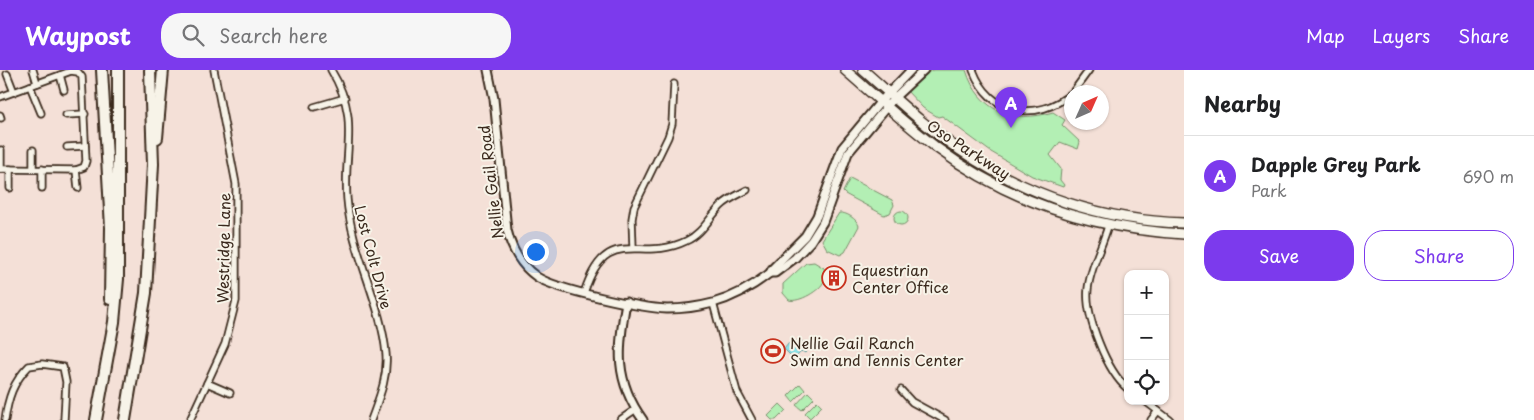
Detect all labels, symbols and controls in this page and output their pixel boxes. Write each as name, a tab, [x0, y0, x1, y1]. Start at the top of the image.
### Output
search box	[161, 13, 511, 58]
text: Waypost	[25, 17, 131, 53]
icon: search	[179, 21, 207, 49]
text: Search here	[219, 21, 328, 49]
text: Map	[1306, 22, 1345, 49]
text: Layers	[1373, 22, 1430, 49]
text: Share	[1458, 22, 1509, 49]
north arrow	[1064, 85, 1109, 130]
pin: A	[995, 87, 1027, 128]
text: Nearby	[1204, 87, 1281, 119]
street label: Oso Parkway	[923, 113, 1015, 185]
street label: Nellie Gail Road	[472, 124, 508, 240]
text: Dapple Grey Park	[1251, 150, 1421, 178]
text: A	[1214, 164, 1226, 188]
text: 690 m	[1463, 164, 1514, 188]
text: Park	[1251, 178, 1287, 202]
street label: Westridge Lane	[211, 193, 235, 303]
street label: Lost Colt Drive	[349, 203, 399, 311]
button: Save	[1204, 230, 1354, 281]
button: Share	[1364, 230, 1514, 281]
your location	[523, 239, 549, 265]
place label: Equestrian Center Office	[852, 258, 949, 298]
building icon: Equestrian Center Office	[821, 265, 847, 291]
map controls	[1124, 270, 1169, 405]
button: +	[1124, 270, 1169, 315]
button: −	[1124, 315, 1169, 360]
place label: Nellie Gail Ranch Swim and Tennis Center	[790, 331, 964, 371]
sports icon: Nellie Gail Ranch Swim and Tennis Center	[760, 338, 786, 364]
button: locate	[1124, 360, 1169, 405]

